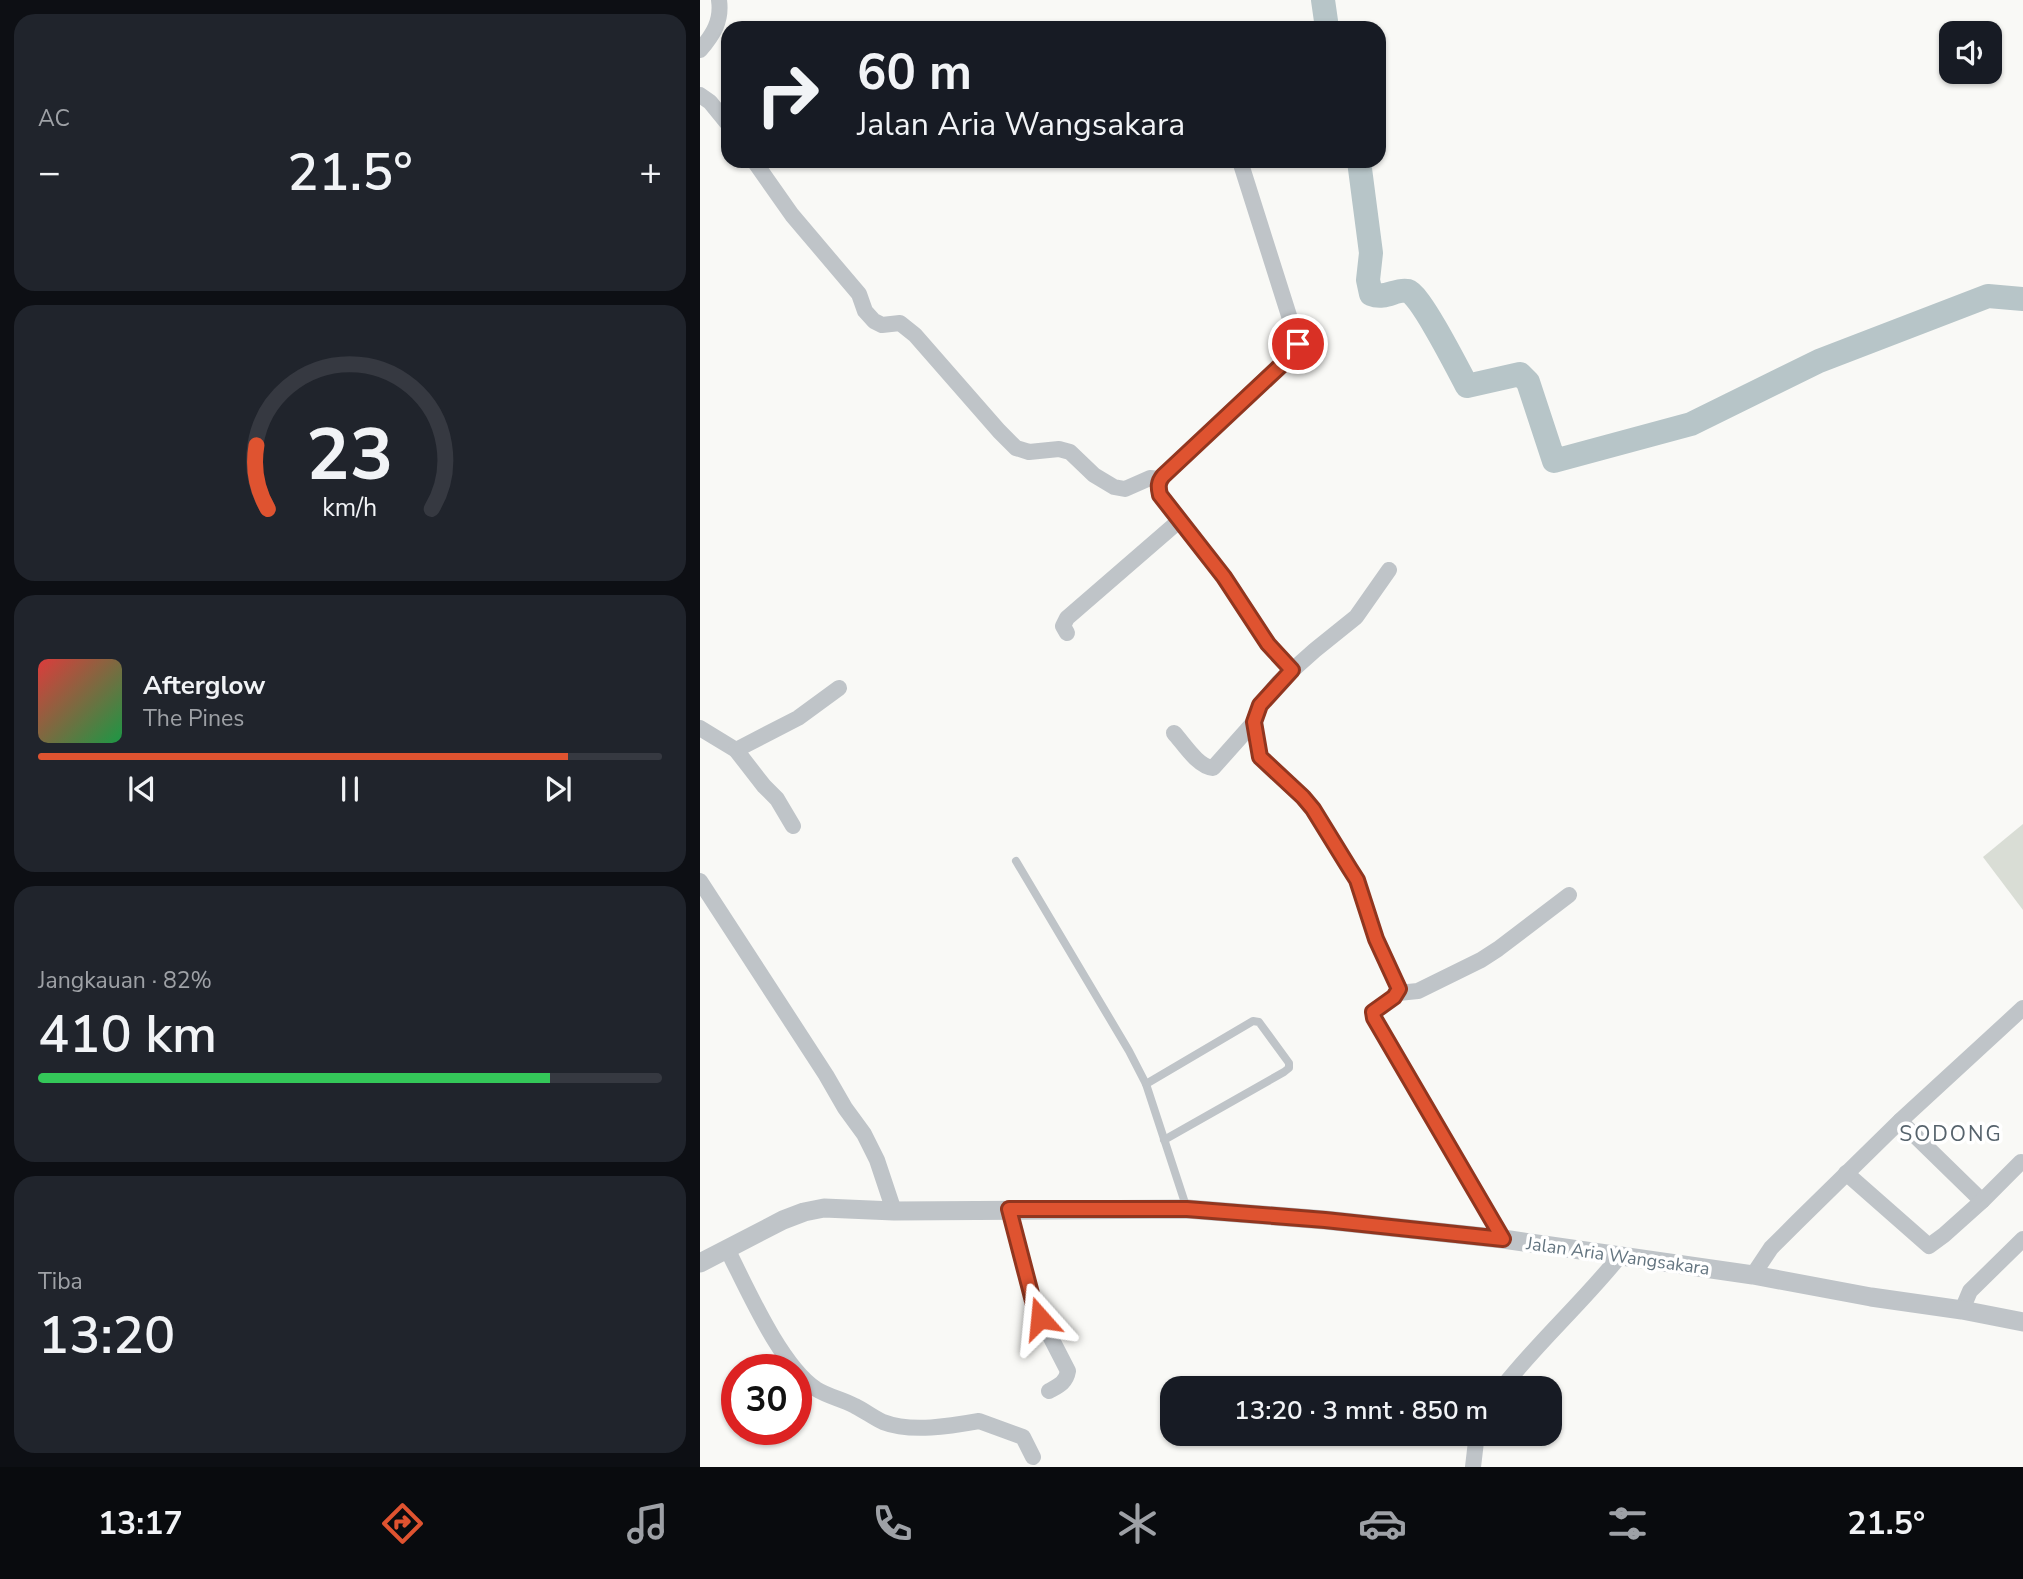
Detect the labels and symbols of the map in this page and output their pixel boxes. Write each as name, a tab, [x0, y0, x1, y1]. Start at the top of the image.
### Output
pin	[1268, 314, 1328, 374]
district label: SODONG	[1899, 1120, 2003, 1148]
street label: Jalan Aria Wangsakara	[1524, 1231, 1711, 1281]
position arrow	[1003, 1281, 1077, 1355]
speed limit sign: 30	[721, 1354, 812, 1445]

